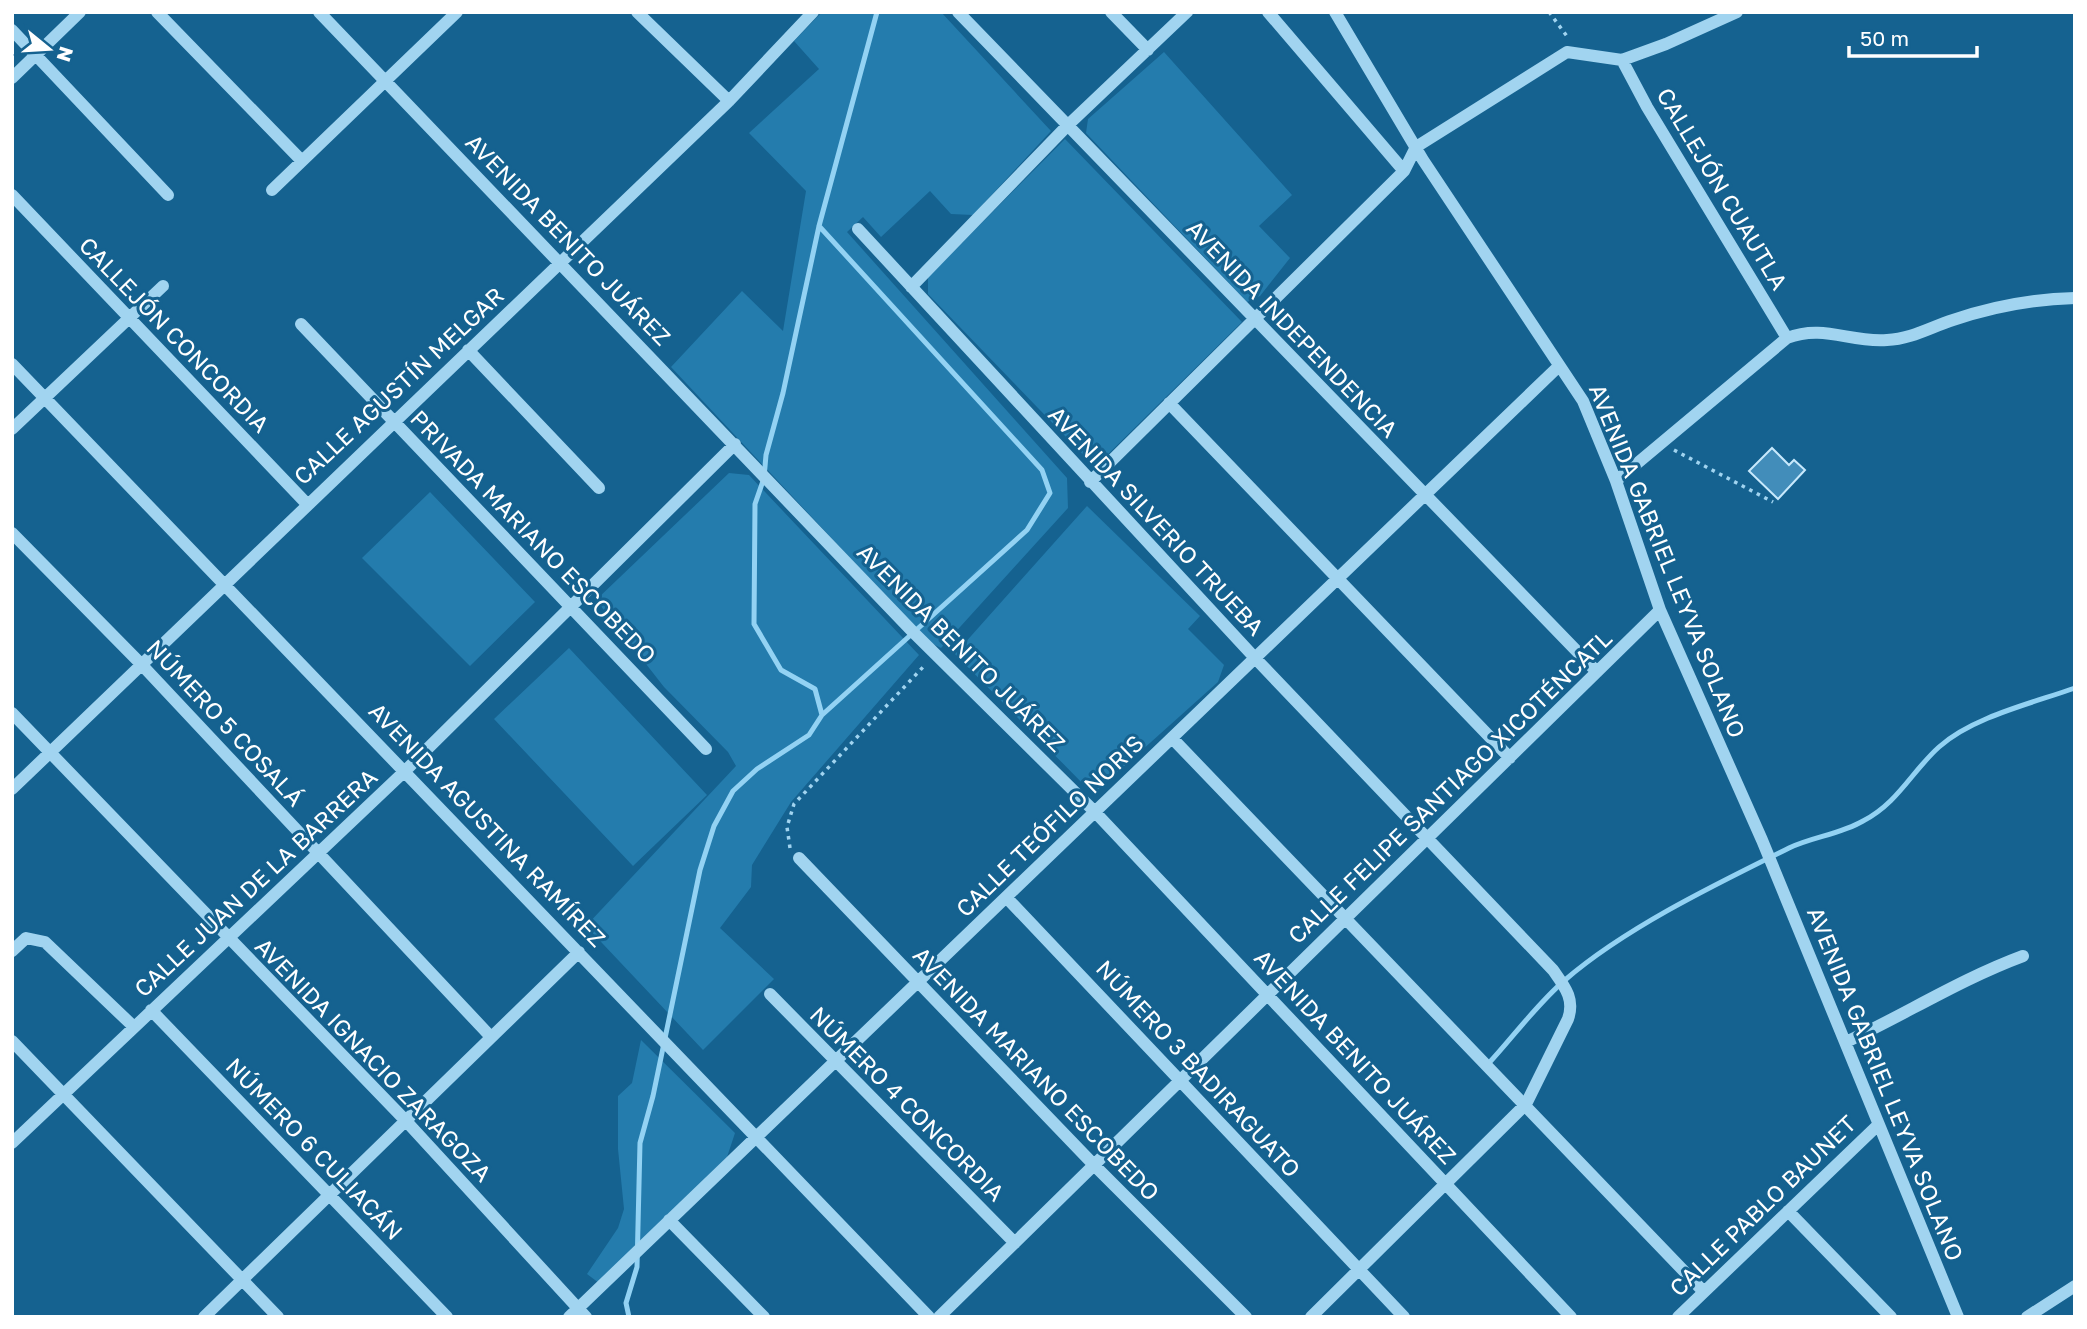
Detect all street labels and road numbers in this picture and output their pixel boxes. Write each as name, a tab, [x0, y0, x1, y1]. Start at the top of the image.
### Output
street label: CALLEJÓN CUAUTLA	[1651, 82, 1794, 295]
street label: AVENIDA BENITO JUÁREZ	[460, 128, 677, 351]
street label: AVENIDA INDEPENDENCIA	[1181, 214, 1404, 443]
street label: CALLEJÓN CONCORDIA	[74, 231, 275, 438]
street label: CALLE AGUSTÍN MELGAR	[288, 281, 509, 490]
street label: AVENIDA GABRIEL LEYVA SOLANO	[1584, 380, 1752, 742]
street label: AVENIDA SILVERIO TRUEBA	[1043, 400, 1270, 641]
street label: PRIVADA MARIANO ESCOBEDO	[405, 404, 662, 669]
street label: AVENIDA BENITO JUÁREZ	[852, 537, 1072, 757]
street label: CALLE FELIPE SANTIAGO XICOTÉNCATL	[1282, 624, 1617, 949]
street label: NÚMERO 5 COSALÁ	[141, 633, 310, 811]
street label: AVENIDA AGUSTINA RAMÍREZ	[364, 696, 612, 952]
street label: CALLE TEÓFILO NORIS	[950, 728, 1149, 922]
street label: CALLE JUAN DE LA BARRERA	[128, 762, 382, 1002]
street label: AVENIDA GABRIEL LEYVA SOLANO	[1802, 903, 1970, 1265]
street label: AVENIDA IGNACIO ZARAGOZA	[250, 932, 498, 1187]
street label: AVENIDA MARIANO ESCOBEDO	[908, 941, 1166, 1206]
street label: AVENIDA BENITO JUÁREZ	[1249, 943, 1462, 1169]
street label: NÚMERO 3 BADIRAGUATO	[1091, 954, 1307, 1183]
street label: NÚMERO 4 CONCORDIA	[805, 1000, 1011, 1206]
street label: NÚMERO 6 CULIACÁN	[221, 1052, 409, 1245]
street label: CALLE PABLO BAUNET	[1663, 1109, 1861, 1302]

